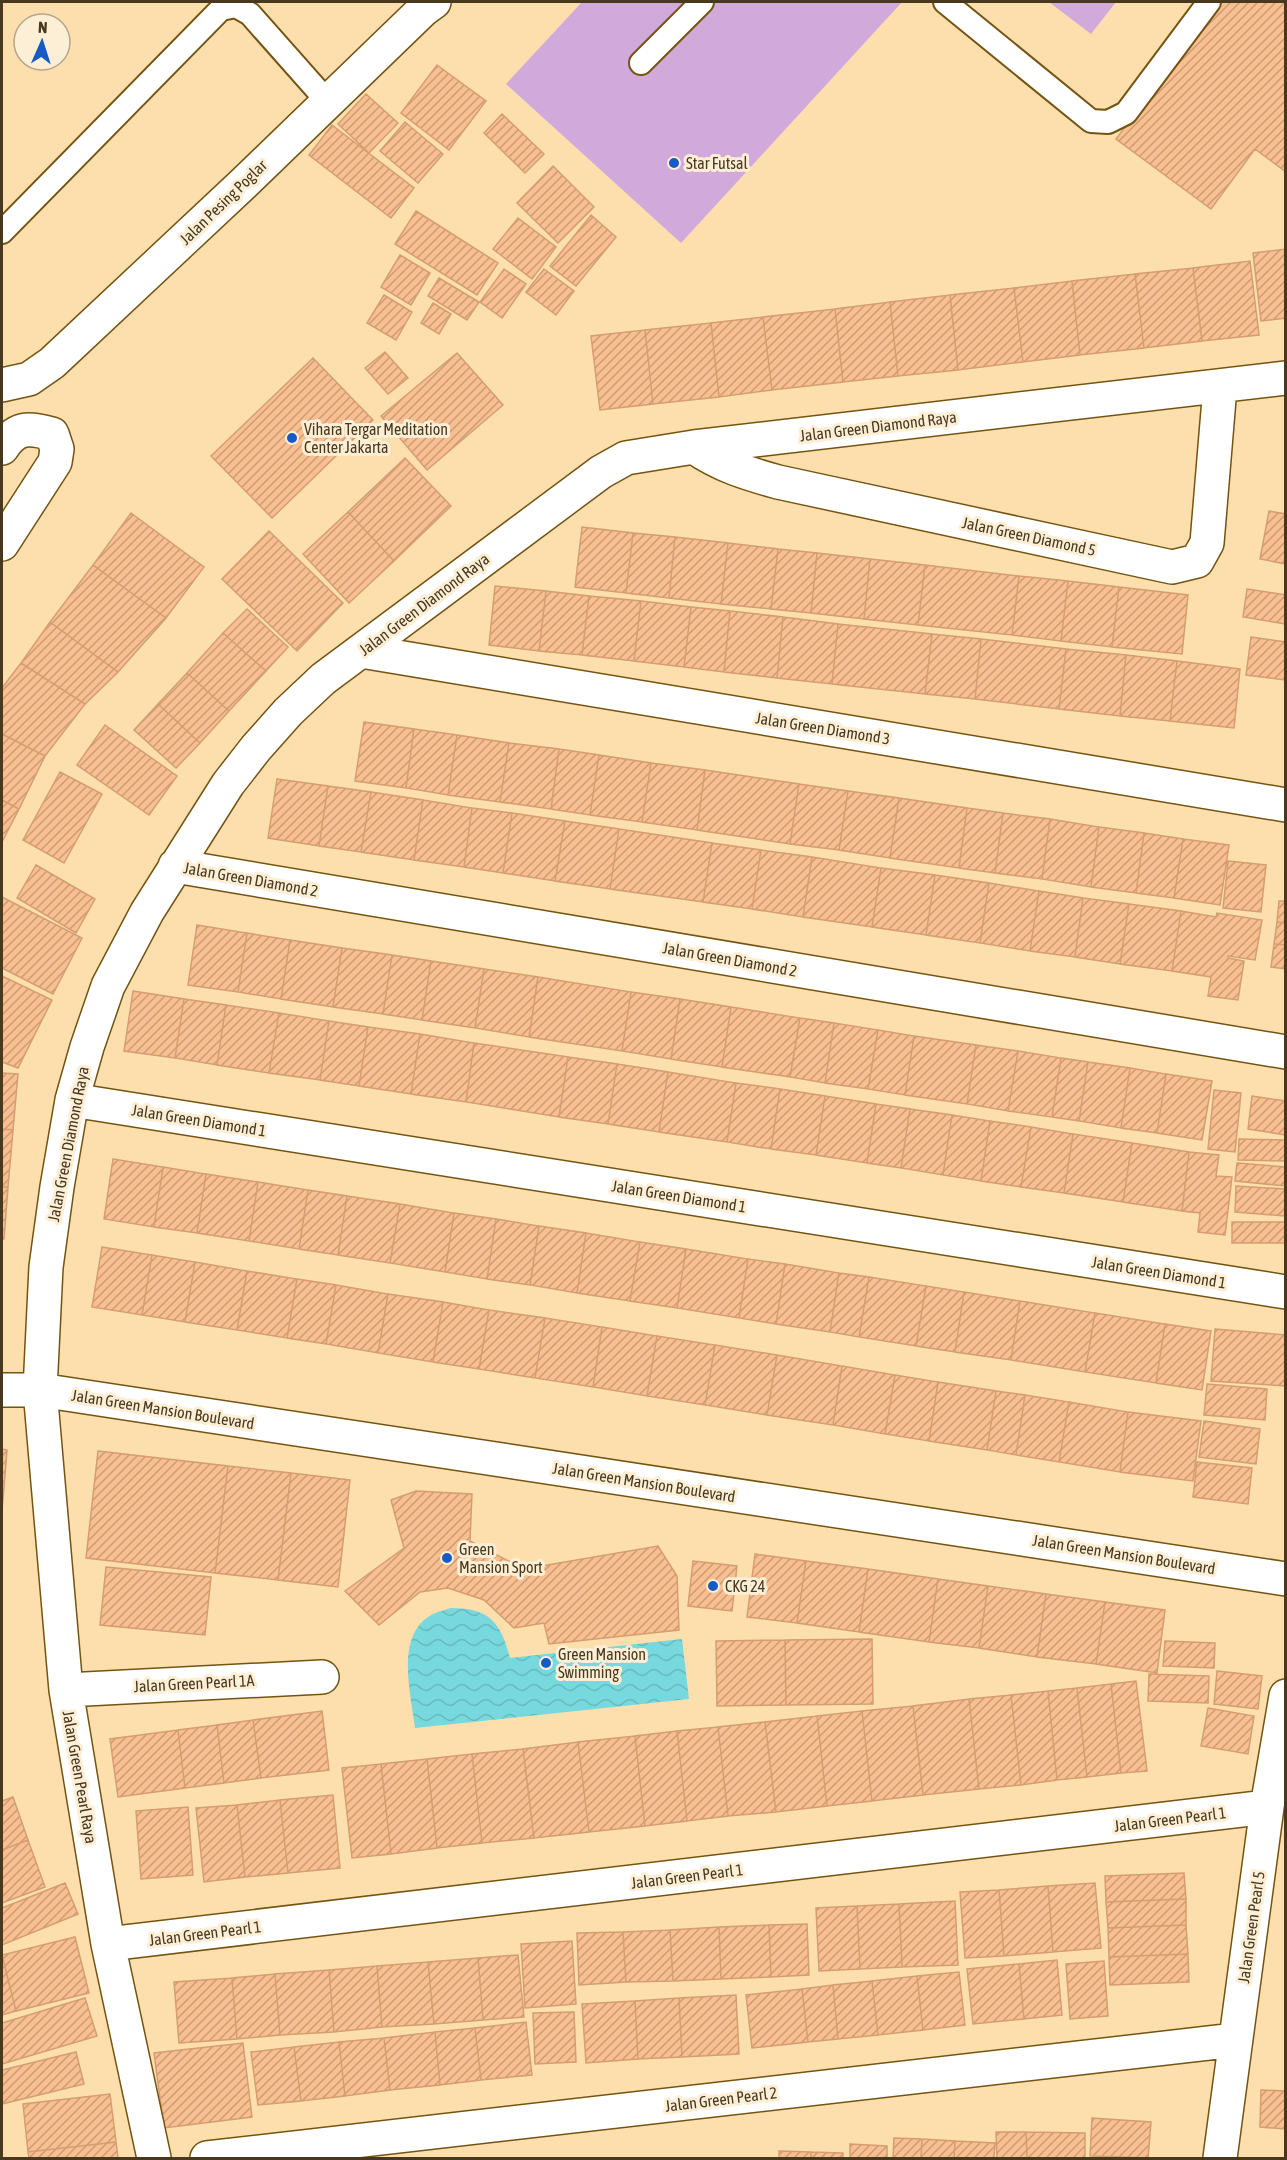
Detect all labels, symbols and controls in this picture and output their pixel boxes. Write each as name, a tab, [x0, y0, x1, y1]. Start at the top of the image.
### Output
north arrow	[12, 12, 72, 72]
text: N	[38, 18, 48, 36]
place label: Star Futsal	[686, 154, 748, 172]
street label: Jalan Pesing Poglar	[176, 156, 271, 249]
marker: Star Futsal	[667, 156, 681, 170]
street label: Jalan Green Diamond Raya	[799, 407, 958, 446]
place label: Vihara Tergar Meditation Center Jakarta	[304, 420, 448, 456]
marker: Vihara Tergar Meditation Center Jakarta	[285, 431, 299, 445]
street label: Jalan Green Diamond 5	[961, 513, 1097, 559]
street label: Jalan Green Diamond Raya	[356, 549, 493, 659]
street label: Jalan Green Diamond 3	[754, 708, 892, 748]
street label: Jalan Green Diamond 2	[182, 858, 320, 900]
street label: Jalan Green Diamond 2	[661, 938, 799, 980]
street label: Jalan Green Diamond Raya	[44, 1065, 93, 1223]
street label: Jalan Green Diamond 1	[130, 1100, 268, 1140]
street label: Jalan Green Diamond 1	[610, 1176, 748, 1216]
street label: Jalan Green Diamond 1	[1090, 1252, 1228, 1292]
street label: Jalan Green Mansion Boulevard	[70, 1386, 256, 1432]
street label: Jalan Green Mansion Boulevard	[551, 1459, 737, 1505]
street label: Jalan Green Mansion Boulevard	[1031, 1531, 1217, 1577]
place label: Green Mansion Sport	[459, 1540, 543, 1577]
marker: Green Mansion Sport	[440, 1551, 454, 1565]
place label: CKG 24	[725, 1577, 765, 1595]
marker: CKG 24	[706, 1579, 720, 1593]
place label: Green Mansion Swimming	[558, 1645, 646, 1682]
marker: Green Mansion Swimming	[539, 1656, 553, 1670]
street label: Jalan Green Pearl 1A	[133, 1671, 255, 1695]
street label: Jalan Green Pearl Raya	[58, 1709, 101, 1845]
street label: Jalan Green Pearl 1	[1113, 1803, 1227, 1835]
street label: Jalan Green Pearl 1	[630, 1860, 744, 1892]
street label: Jalan Green Pearl 5	[1234, 1870, 1268, 1984]
street label: Jalan Green Pearl 1	[148, 1917, 262, 1949]
street label: Jalan Green Pearl 2	[664, 2083, 778, 2115]

